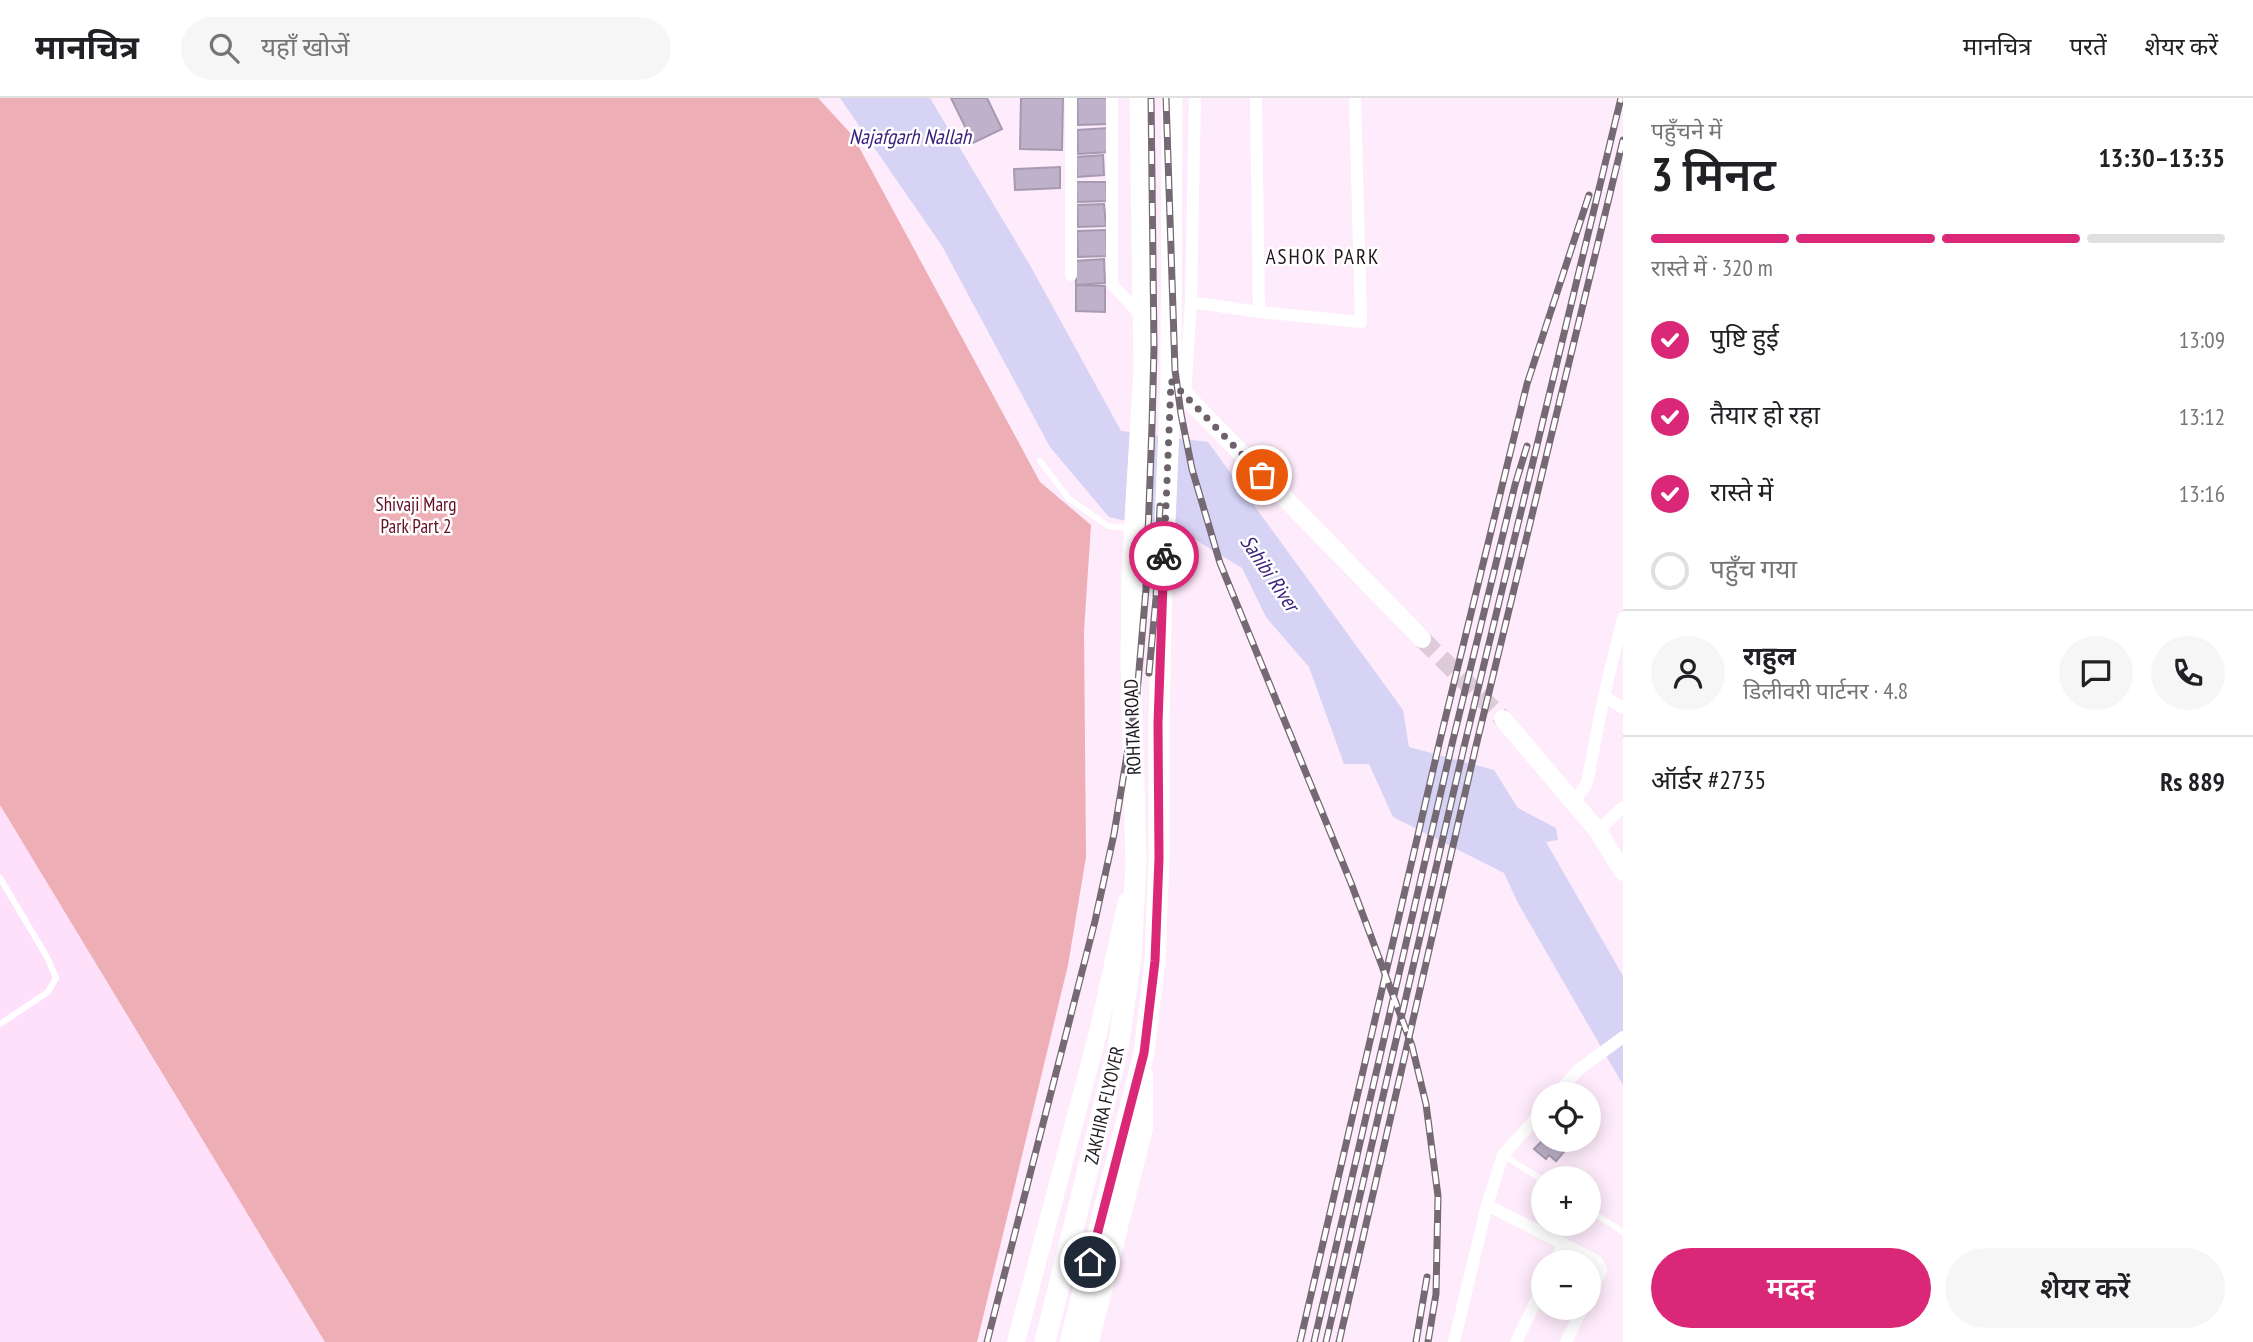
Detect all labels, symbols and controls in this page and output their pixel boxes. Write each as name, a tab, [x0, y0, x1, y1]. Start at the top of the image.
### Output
search box	[181, 17, 671, 80]
text: मानचित्र	[35, 25, 139, 68]
icon: search	[205, 29, 243, 67]
text: यहाँ खोजें	[261, 30, 349, 63]
text: मानचित्र	[1963, 31, 2031, 62]
text: परतें	[2069, 31, 2107, 62]
text: शेयर करें	[2145, 31, 2218, 62]
text: पहुँचने में	[1651, 116, 1722, 145]
water label: Najafgarh Nallah	[849, 123, 973, 150]
text: 13:30–13:35	[2098, 141, 2225, 174]
text: 3 मिनट	[1651, 144, 1776, 204]
district label: ASHOK PARK	[1266, 243, 1380, 270]
text: रास्ते में · 320 m	[1651, 253, 1773, 282]
icon: check	[1651, 321, 1689, 359]
text: पुष्टि हुई	[1710, 321, 1779, 354]
text: 13:09	[2179, 325, 2225, 354]
icon: check	[1651, 398, 1689, 436]
text: तैयार हो रहा	[1710, 398, 1820, 431]
text: 13:12	[2179, 402, 2225, 431]
pin	[1232, 445, 1292, 505]
icon: bag	[1243, 456, 1281, 494]
icon: check	[1651, 475, 1689, 513]
text: रास्ते में	[1710, 475, 1773, 508]
text: 13:16	[2179, 479, 2225, 508]
park label: Shivaji Marg Park Part 2	[376, 492, 456, 538]
courier	[1129, 521, 1199, 591]
water label: Sahibi River	[1235, 530, 1307, 619]
icon: bike	[1145, 537, 1183, 575]
text: पहुँच गया	[1710, 552, 1797, 585]
button: person	[1651, 636, 1725, 710]
button: chat	[2059, 636, 2133, 710]
button: phone	[2151, 636, 2225, 710]
text: राहुल	[1743, 639, 1796, 672]
text: डिलीवरी पार्टनर · 4.8	[1743, 676, 1908, 705]
street label: ROHTAK ROAD	[1118, 679, 1146, 775]
text: ऑर्डर #2735	[1651, 763, 1766, 796]
text: Rs 889	[2160, 765, 2225, 798]
street label: ZAKHIRA FLYOVER	[1079, 1044, 1129, 1166]
map controls	[1531, 1082, 1601, 1320]
button: locate	[1531, 1082, 1601, 1152]
button: +	[1531, 1166, 1601, 1236]
pin	[1060, 1232, 1120, 1292]
icon: home	[1071, 1243, 1109, 1281]
button: मदद	[1651, 1248, 1931, 1328]
button: शेयर करें	[1945, 1248, 2225, 1328]
button: −	[1531, 1250, 1601, 1320]

